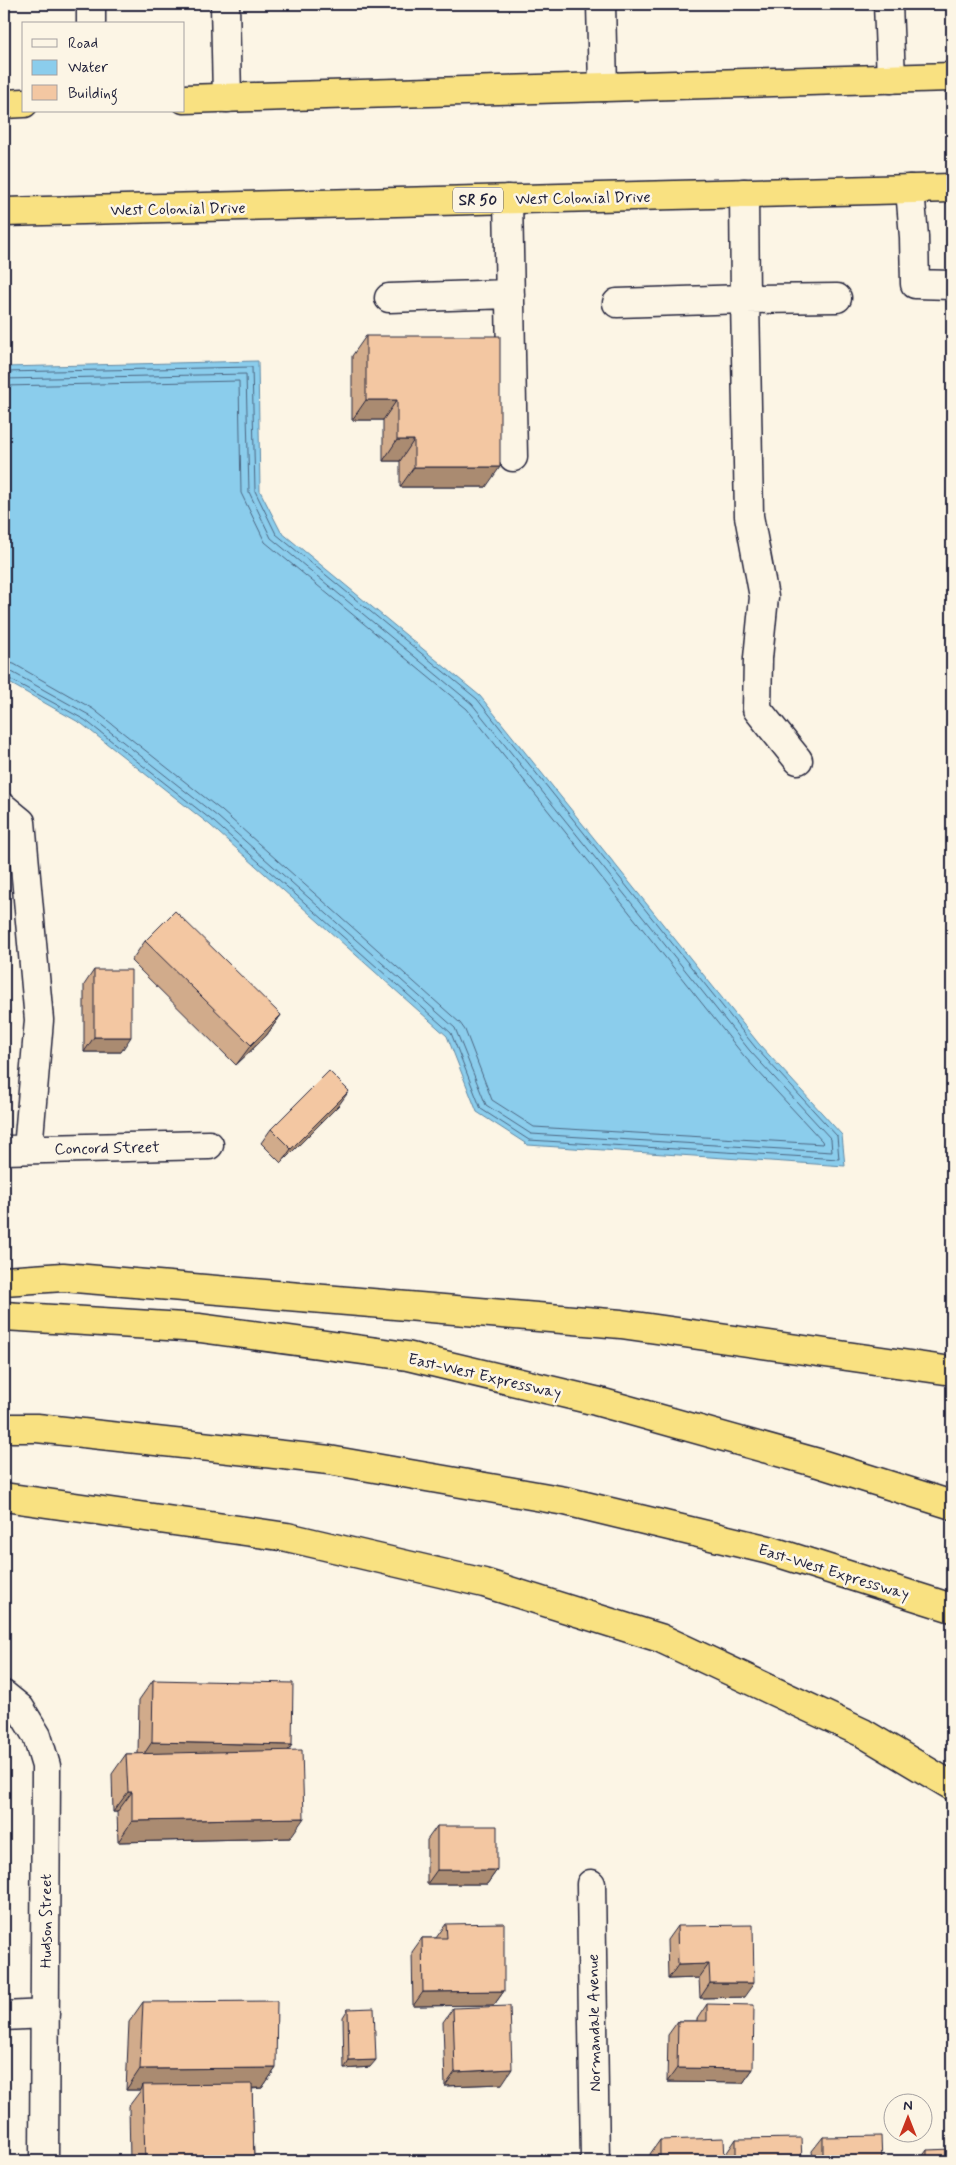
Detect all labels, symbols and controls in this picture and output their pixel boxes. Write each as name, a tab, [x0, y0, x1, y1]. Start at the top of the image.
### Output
legend	[22, 22, 185, 112]
text: Road	[68, 34, 98, 54]
text: Water	[68, 58, 108, 78]
text: Building	[68, 84, 118, 105]
street label: West Colonial Drive	[515, 187, 651, 210]
road number: SR 50	[453, 188, 503, 212]
street label: West Colonial Drive	[110, 198, 246, 221]
street label: Concord Street	[54, 1137, 160, 1160]
street label: East-West Expressway	[406, 1349, 563, 1404]
street label: East-West Expressway	[756, 1539, 912, 1605]
street label: Hudson Street	[36, 1874, 57, 1968]
street label: Normandale Avenue	[583, 1954, 606, 2092]
north arrow	[884, 2092, 934, 2142]
text: N	[903, 2097, 913, 2115]

